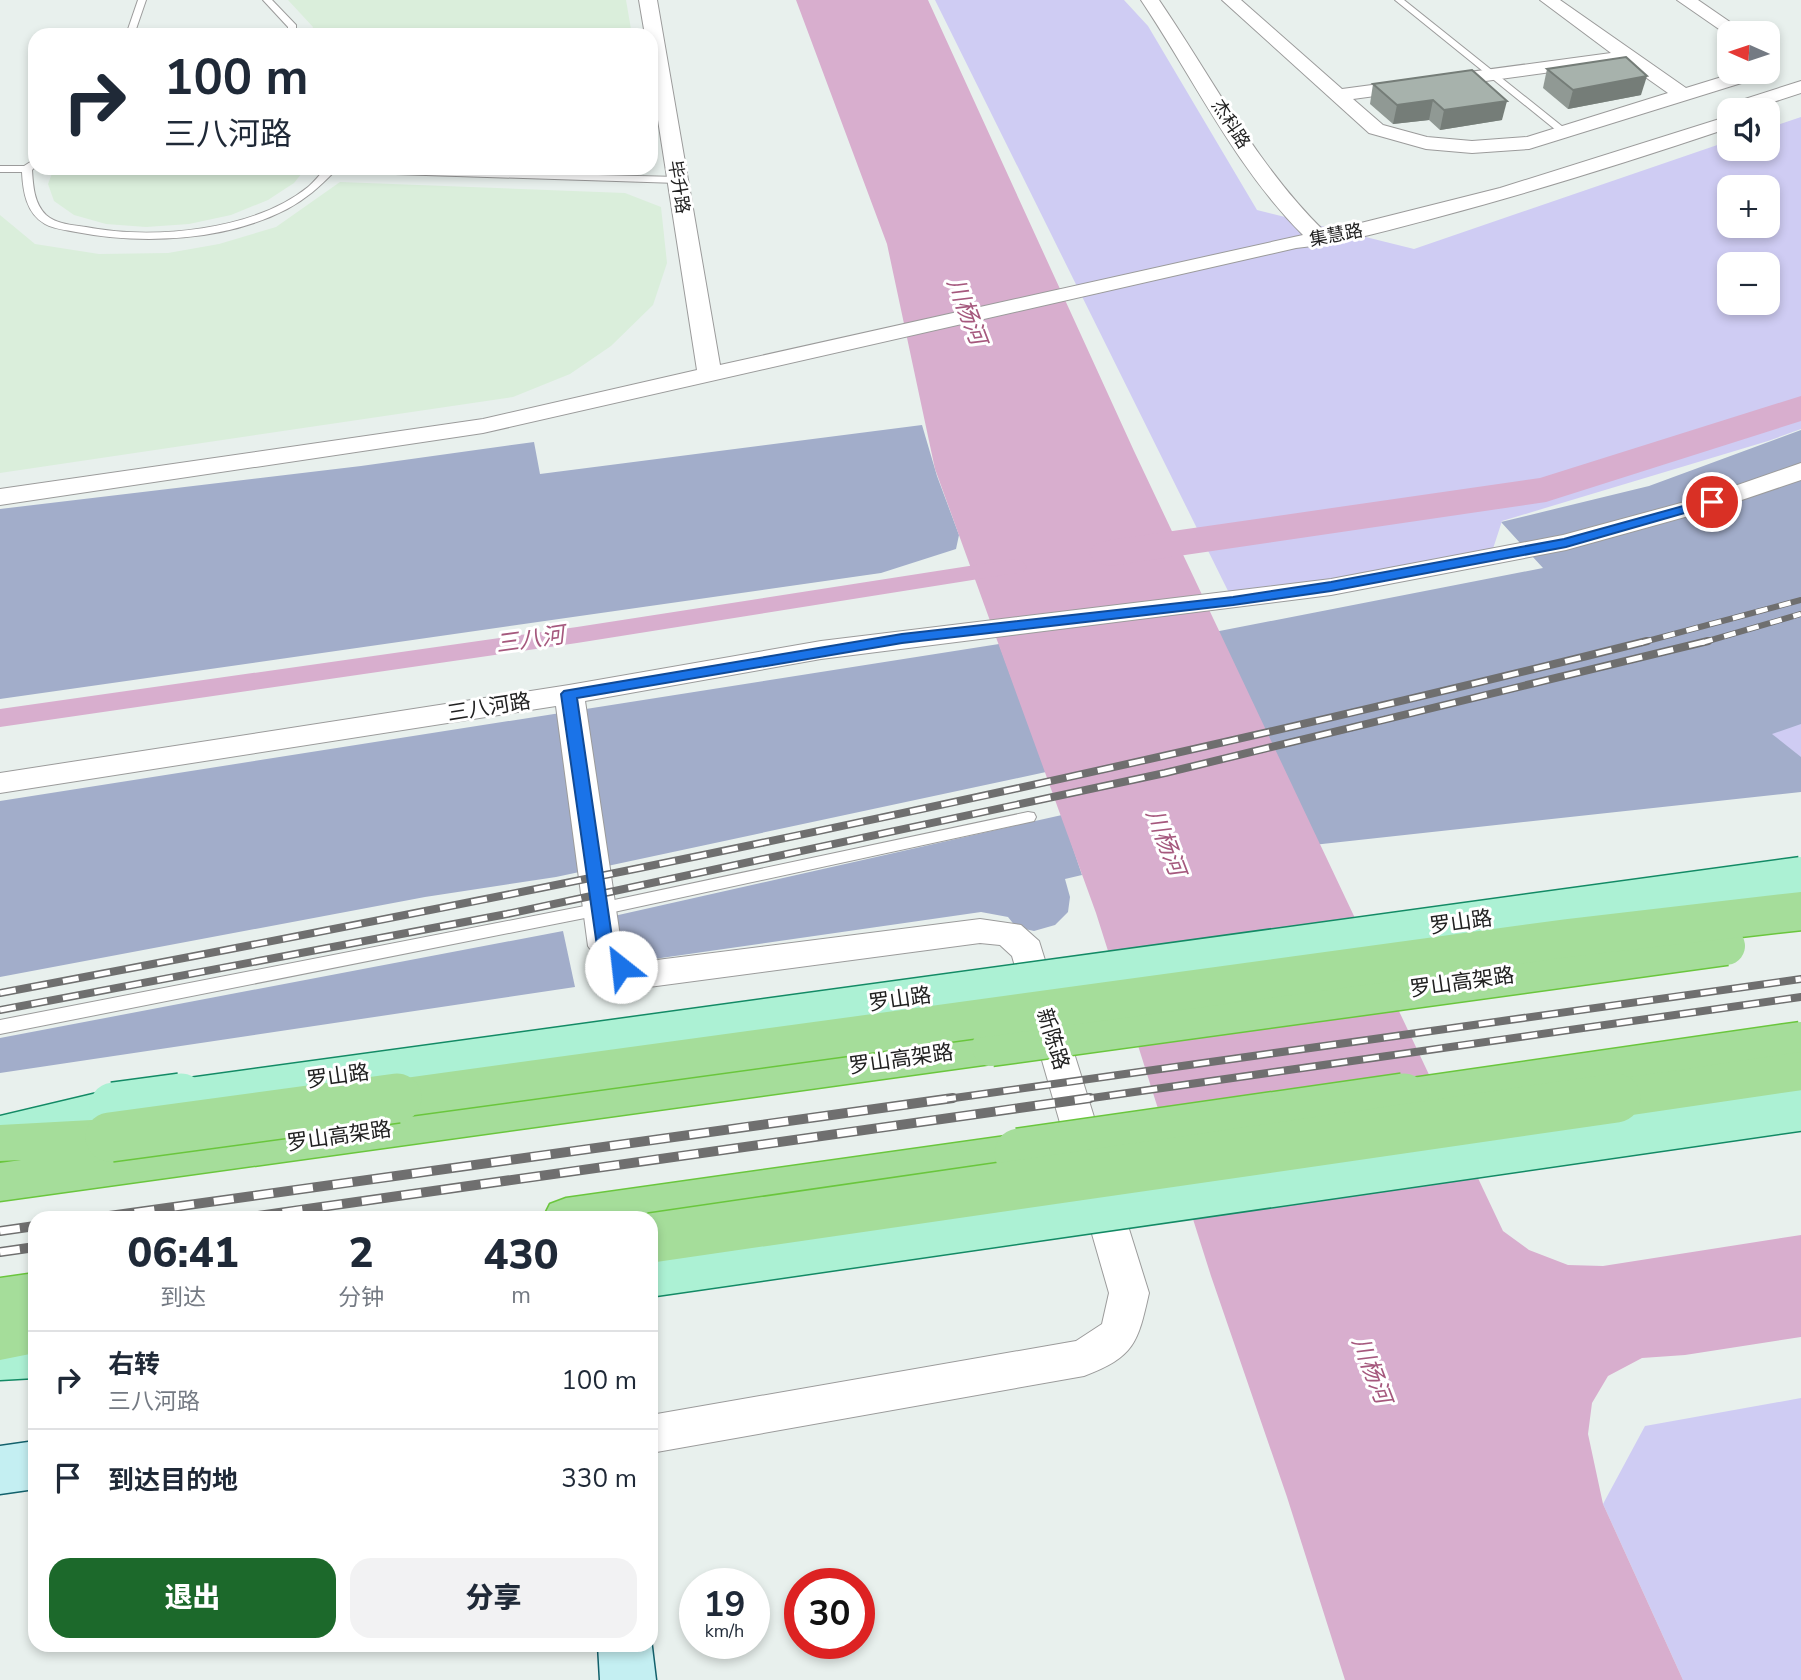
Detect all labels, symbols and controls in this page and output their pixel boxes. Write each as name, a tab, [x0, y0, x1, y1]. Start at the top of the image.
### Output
north arrow	[1717, 21, 1780, 84]
map controls	[1717, 21, 1780, 315]
text: 100 m	[164, 44, 308, 111]
icon: right	[49, 56, 140, 147]
street label: 杰科路	[1206, 95, 1256, 153]
button: sound	[1717, 98, 1780, 161]
text: 三八河路	[164, 113, 292, 156]
street label: 毕升路	[663, 158, 695, 216]
button: +	[1717, 175, 1780, 238]
street label: 集慧路	[1307, 218, 1365, 252]
button: −	[1717, 252, 1780, 315]
water label: 川杨河	[940, 273, 995, 353]
pin	[1682, 472, 1742, 532]
icon: arrive	[1693, 483, 1731, 521]
water label: 三八河	[494, 619, 570, 660]
street label: 三八河路	[445, 687, 533, 727]
water label: 川杨河	[1139, 804, 1194, 884]
street label: 罗山路	[1428, 904, 1494, 940]
position arrow	[584, 930, 658, 1004]
street label: 罗山高架路	[1408, 961, 1516, 1003]
street label: 罗山路	[867, 981, 933, 1017]
street label: 新陈路	[1030, 1005, 1076, 1073]
street label: 罗山高架路	[847, 1038, 955, 1080]
street label: 罗山路	[305, 1058, 371, 1094]
street label: 罗山高架路	[285, 1115, 393, 1157]
text: 06:41	[127, 1225, 239, 1282]
text: 2	[348, 1225, 374, 1282]
text: 430	[483, 1227, 559, 1284]
text: m	[511, 1280, 531, 1311]
text: 到达	[160, 1282, 206, 1313]
text: 分钟	[338, 1282, 384, 1313]
water label: 川杨河	[1345, 1332, 1400, 1412]
text: 右转	[108, 1347, 160, 1382]
icon: right	[49, 1361, 87, 1399]
text: 100 m	[561, 1363, 637, 1398]
text: 三八河路	[108, 1386, 200, 1417]
icon: arrive	[49, 1459, 87, 1497]
text: 330 m	[561, 1461, 637, 1496]
text: 到达目的地	[108, 1463, 238, 1498]
button: 退出	[49, 1558, 336, 1638]
button: 分享	[350, 1558, 637, 1638]
speed limit sign: 30	[784, 1568, 875, 1659]
text: 19	[703, 1581, 746, 1628]
text: km/h	[705, 1619, 744, 1643]

